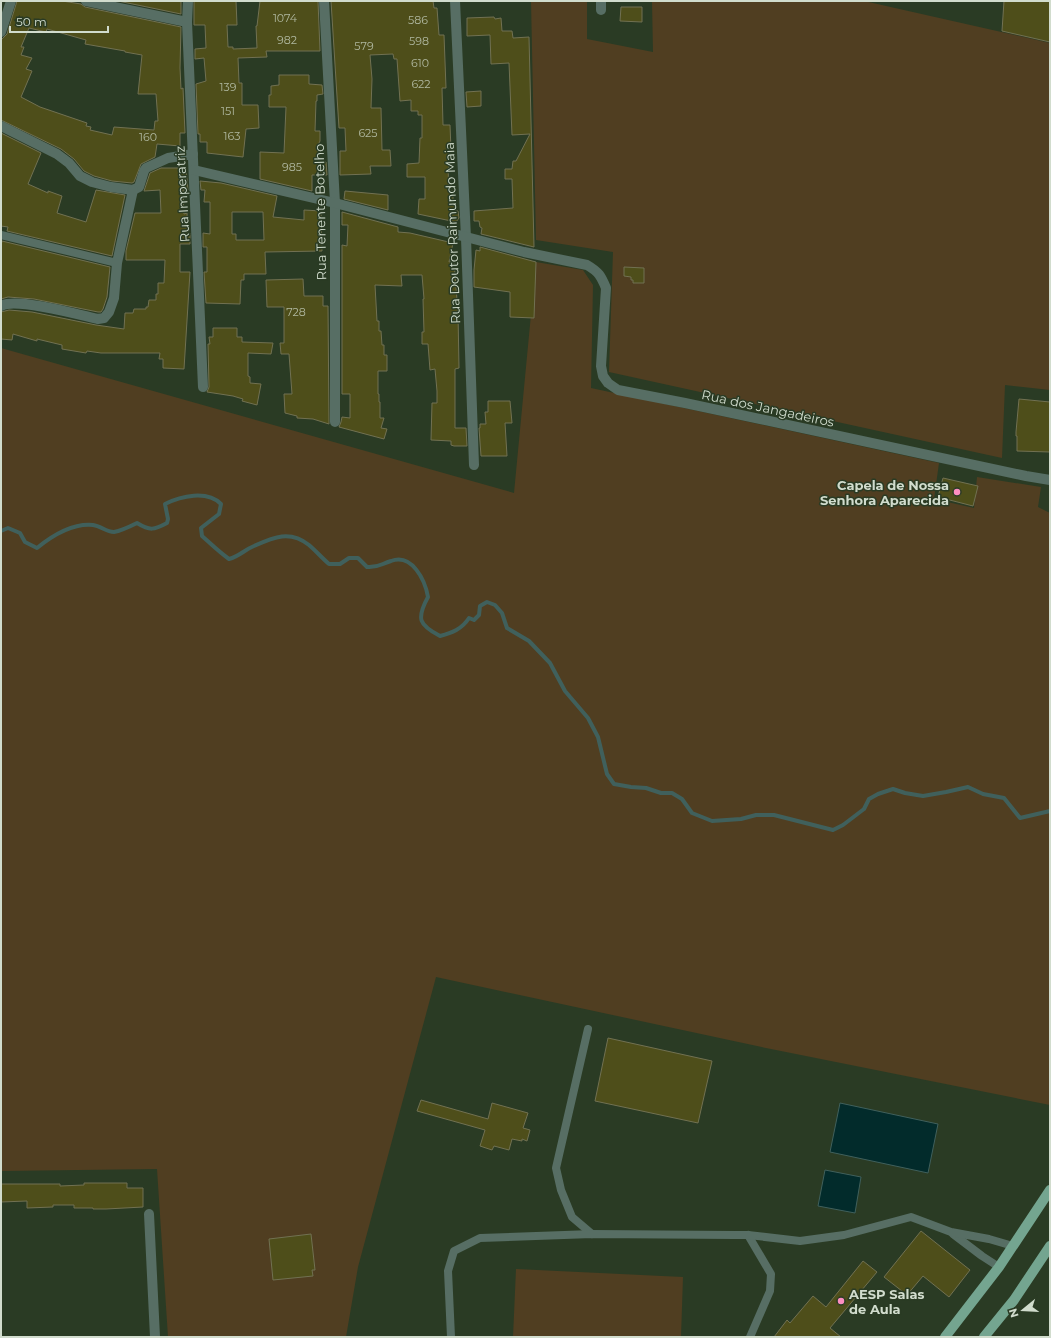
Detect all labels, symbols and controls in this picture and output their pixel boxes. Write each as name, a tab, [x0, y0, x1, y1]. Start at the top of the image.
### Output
scale bar	[10, 8, 108, 34]
house number: 1074	[273, 11, 298, 25]
house number: 586	[408, 13, 428, 27]
text: 50 m	[16, 14, 47, 29]
house number: 982	[277, 33, 297, 47]
house number: 598	[409, 34, 429, 48]
house number: 579	[354, 39, 374, 53]
house number: 610	[411, 56, 429, 70]
house number: 622	[411, 77, 431, 91]
house number: 139	[220, 80, 237, 94]
house number: 151	[221, 104, 235, 118]
house number: 625	[358, 126, 378, 140]
house number: 163	[224, 129, 240, 143]
house number: 160	[139, 130, 157, 144]
street label: Rua Doutor Raimundo Maia	[441, 142, 463, 324]
street label: Rua Tenente Botelho	[311, 143, 329, 281]
street label: Rua Imperatriz	[171, 145, 193, 243]
house number: 985	[282, 160, 302, 174]
house number: 728	[286, 305, 306, 319]
street label: Rua dos Jangadeiros	[700, 386, 836, 430]
place label: Capela de Nossa Senhora Aparecida	[820, 477, 949, 508]
marker: Capela de Nossa Senhora Aparecida	[952, 487, 962, 497]
place label: AESP Salas de Aula	[848, 1286, 924, 1317]
north arrow	[1003, 1290, 1043, 1330]
marker: AESP Salas de Aula	[836, 1296, 846, 1306]
text: N	[1005, 1307, 1022, 1319]

